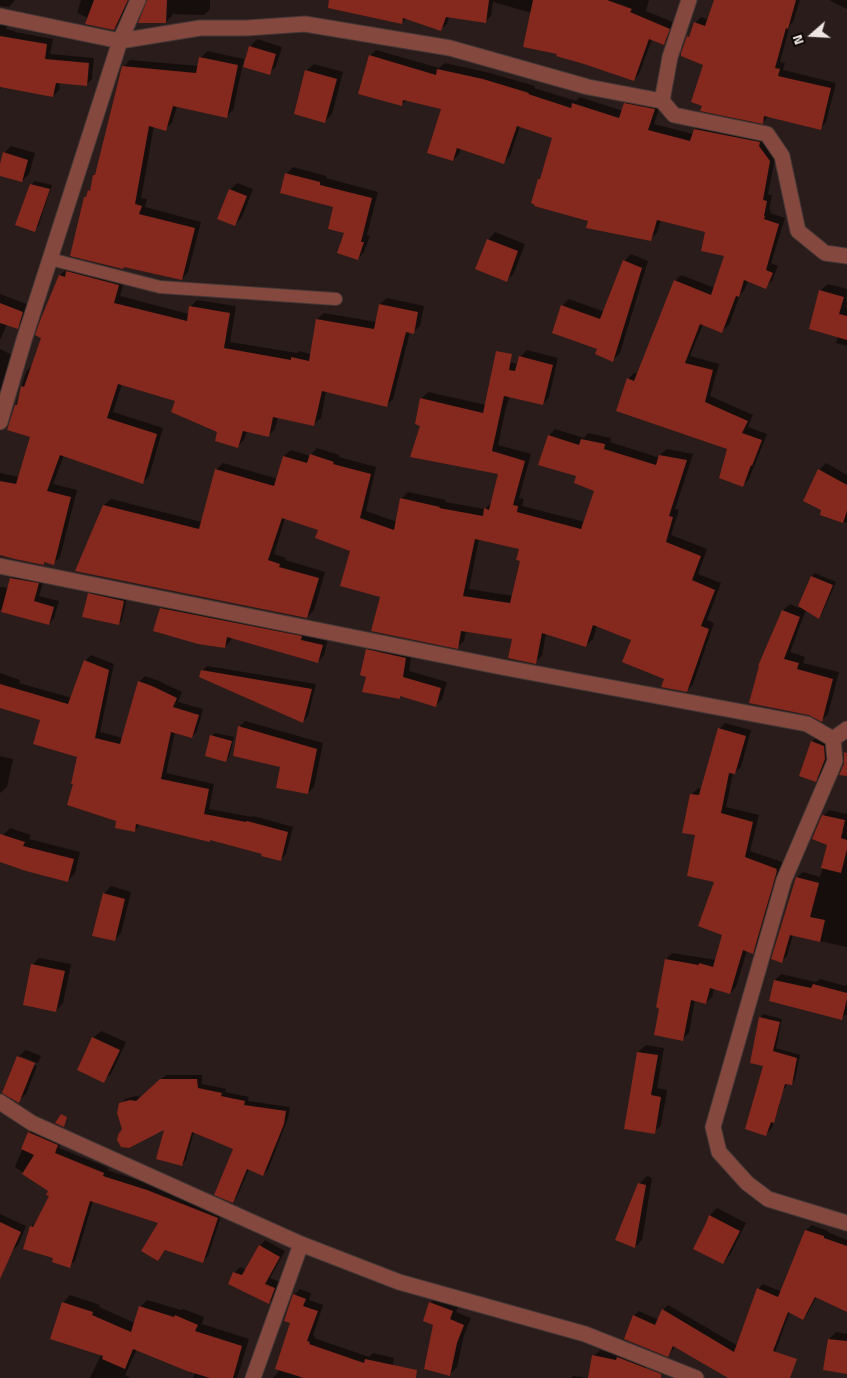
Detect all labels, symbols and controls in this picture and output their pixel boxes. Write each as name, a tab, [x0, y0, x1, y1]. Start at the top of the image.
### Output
north arrow	[787, 10, 837, 60]
text: N	[786, 32, 809, 48]

